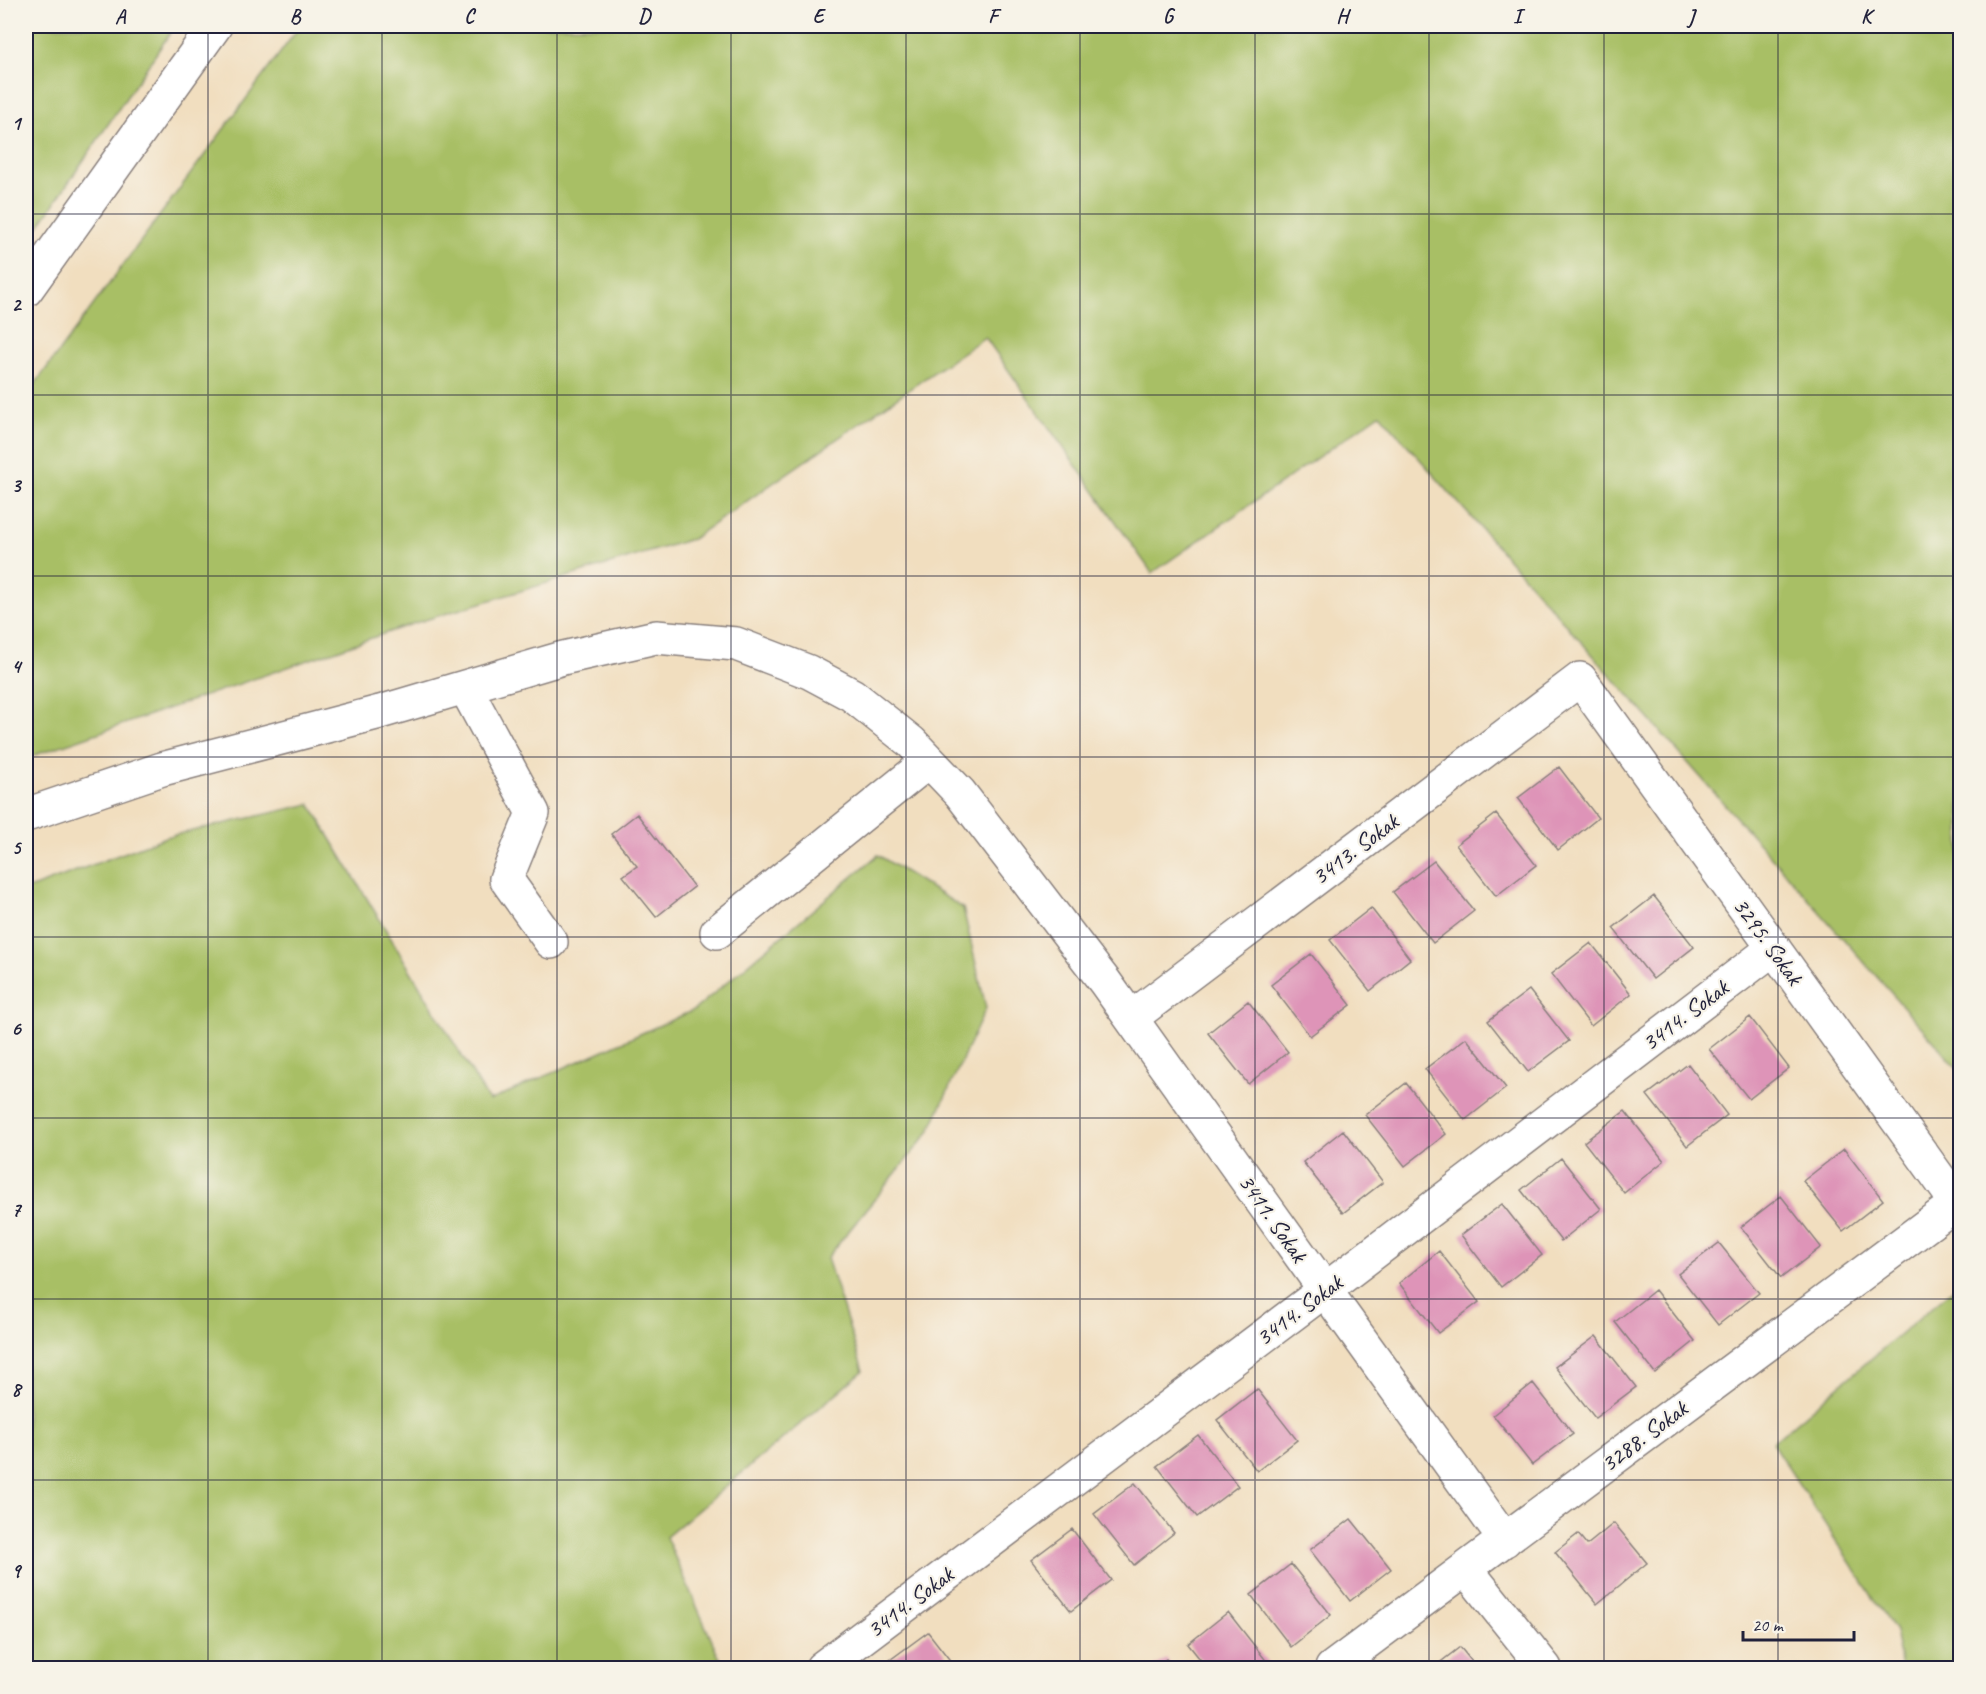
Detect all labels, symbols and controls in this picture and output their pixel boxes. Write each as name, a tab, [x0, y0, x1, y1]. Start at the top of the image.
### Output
text: A	[115, 4, 127, 29]
text: B	[290, 4, 302, 29]
text: C	[464, 4, 476, 29]
text: D	[638, 4, 652, 29]
text: E	[813, 4, 827, 29]
text: F	[988, 4, 1002, 29]
text: G	[1163, 4, 1176, 29]
text: H	[1336, 4, 1351, 29]
text: I	[1513, 4, 1526, 29]
text: J	[1686, 4, 1698, 29]
text: K	[1861, 4, 1875, 29]
text: 1	[12, 111, 23, 136]
text: 2	[12, 292, 23, 317]
text: 3	[12, 473, 23, 498]
text: 4	[12, 654, 24, 679]
street label: 3413. Sokak	[1306, 805, 1406, 891]
text: 5	[12, 835, 23, 860]
street label: 3295. Sokak	[1726, 891, 1811, 992]
street label: 3414. Sokak	[1636, 971, 1736, 1057]
text: 6	[11, 1016, 22, 1041]
street label: 3411. Sokak	[1232, 1168, 1315, 1270]
text: 7	[12, 1197, 23, 1222]
street label: 3414. Sokak	[1250, 1266, 1350, 1352]
text: 8	[12, 1377, 24, 1402]
street label: 3288. Sokak	[1595, 1392, 1695, 1478]
text: 9	[12, 1558, 23, 1583]
street label: 3414. Sokak	[861, 1558, 961, 1644]
scale bar	[1743, 1604, 1854, 1642]
text: 20 m	[1752, 1614, 1785, 1636]

